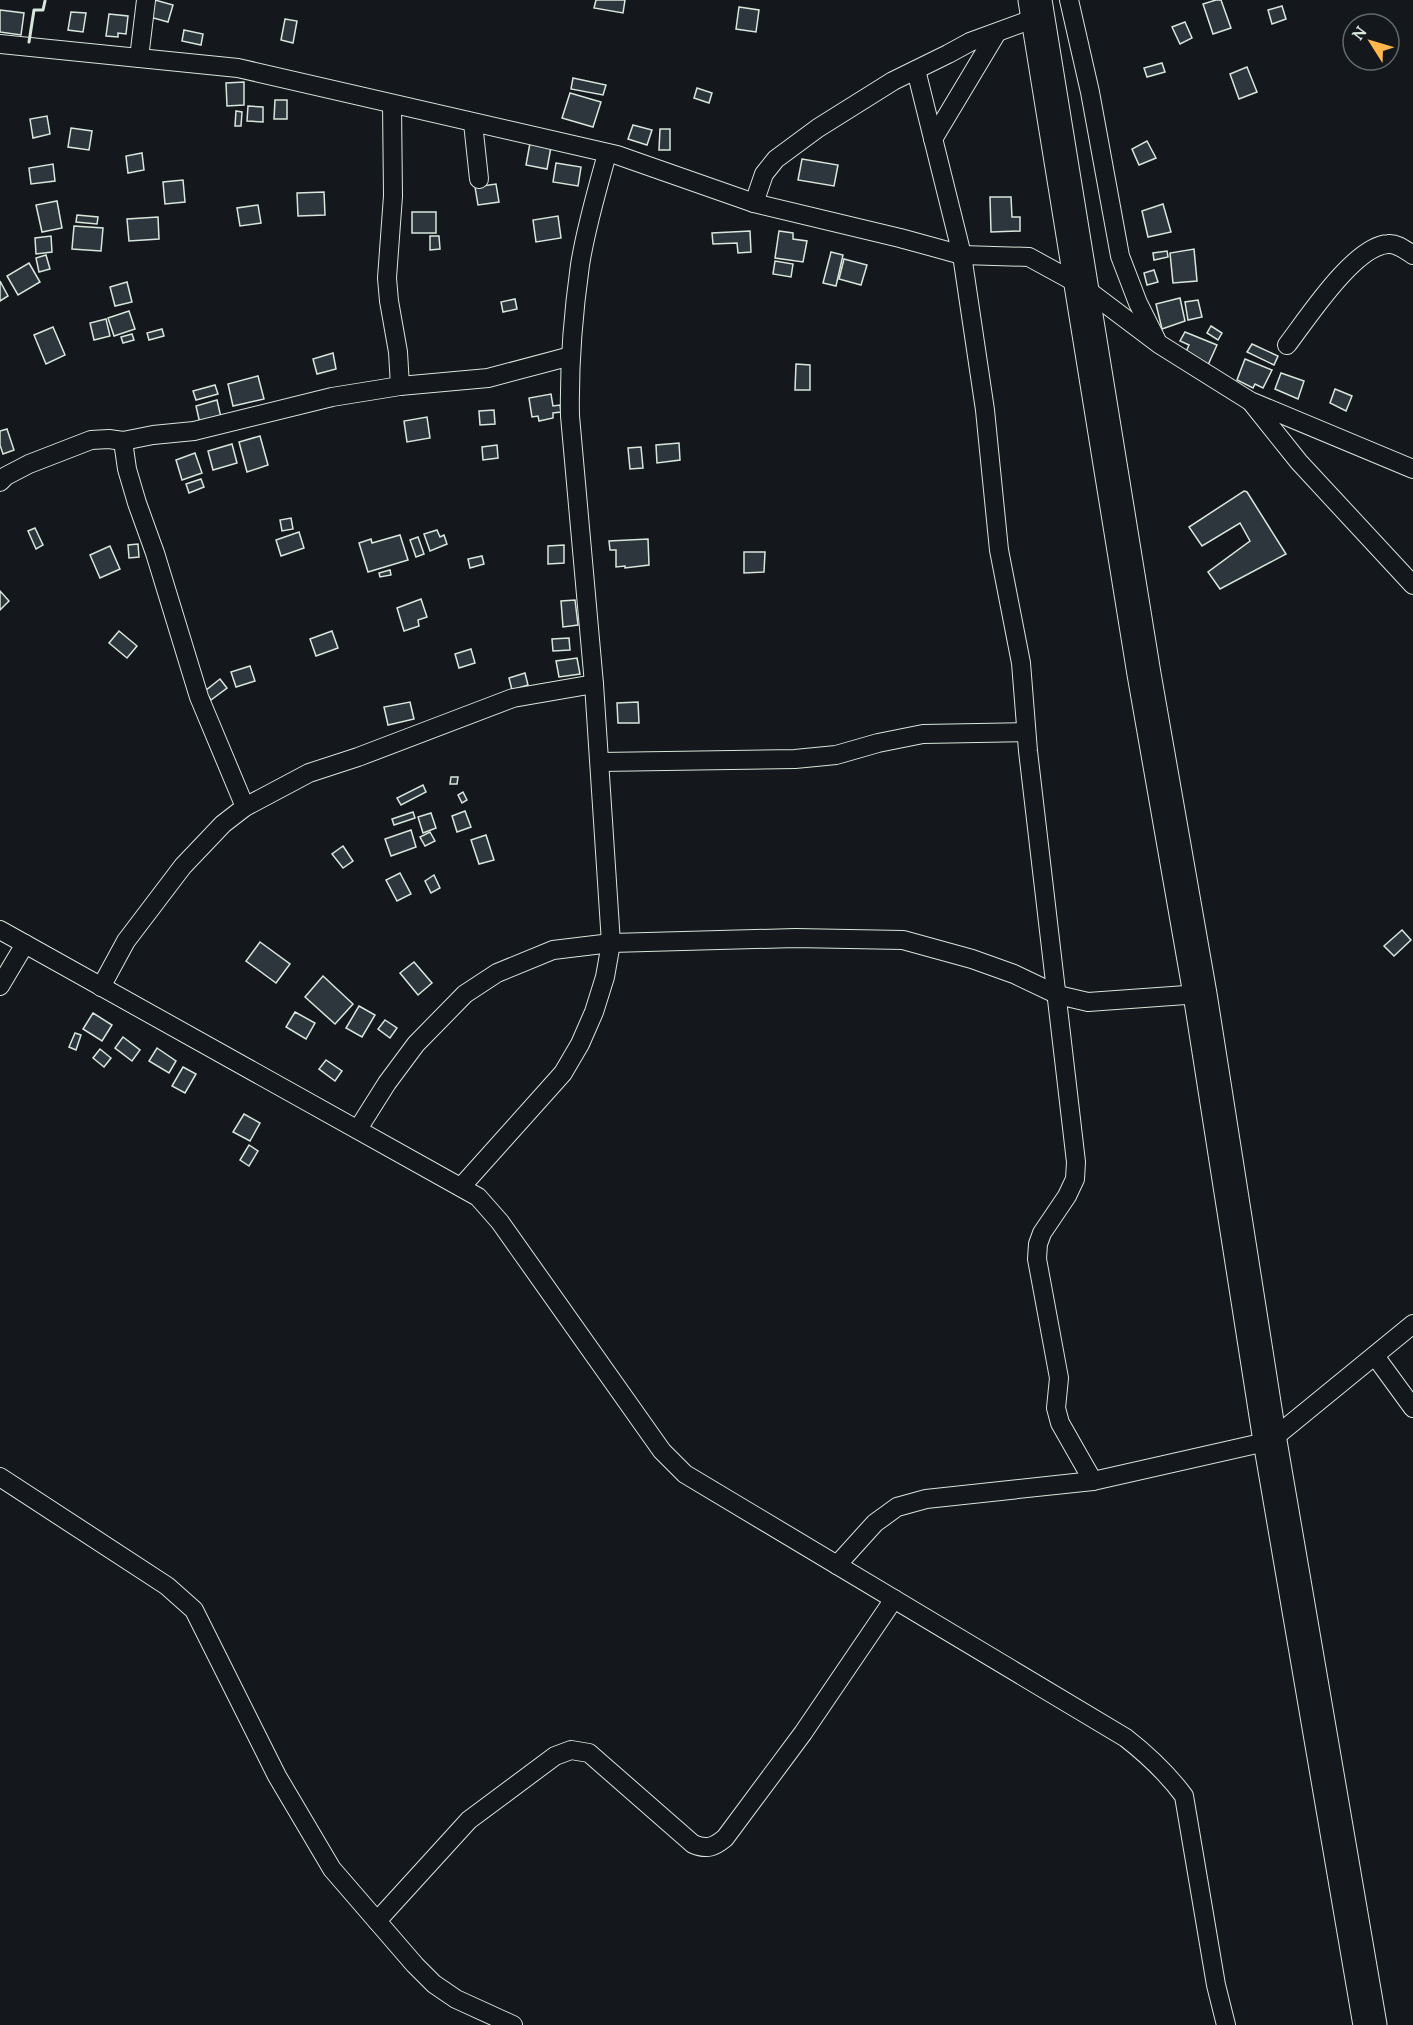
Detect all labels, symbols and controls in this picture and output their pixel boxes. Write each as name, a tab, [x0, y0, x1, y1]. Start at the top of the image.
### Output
north arrow	[1341, 12, 1401, 72]
text: N	[1347, 22, 1371, 44]

